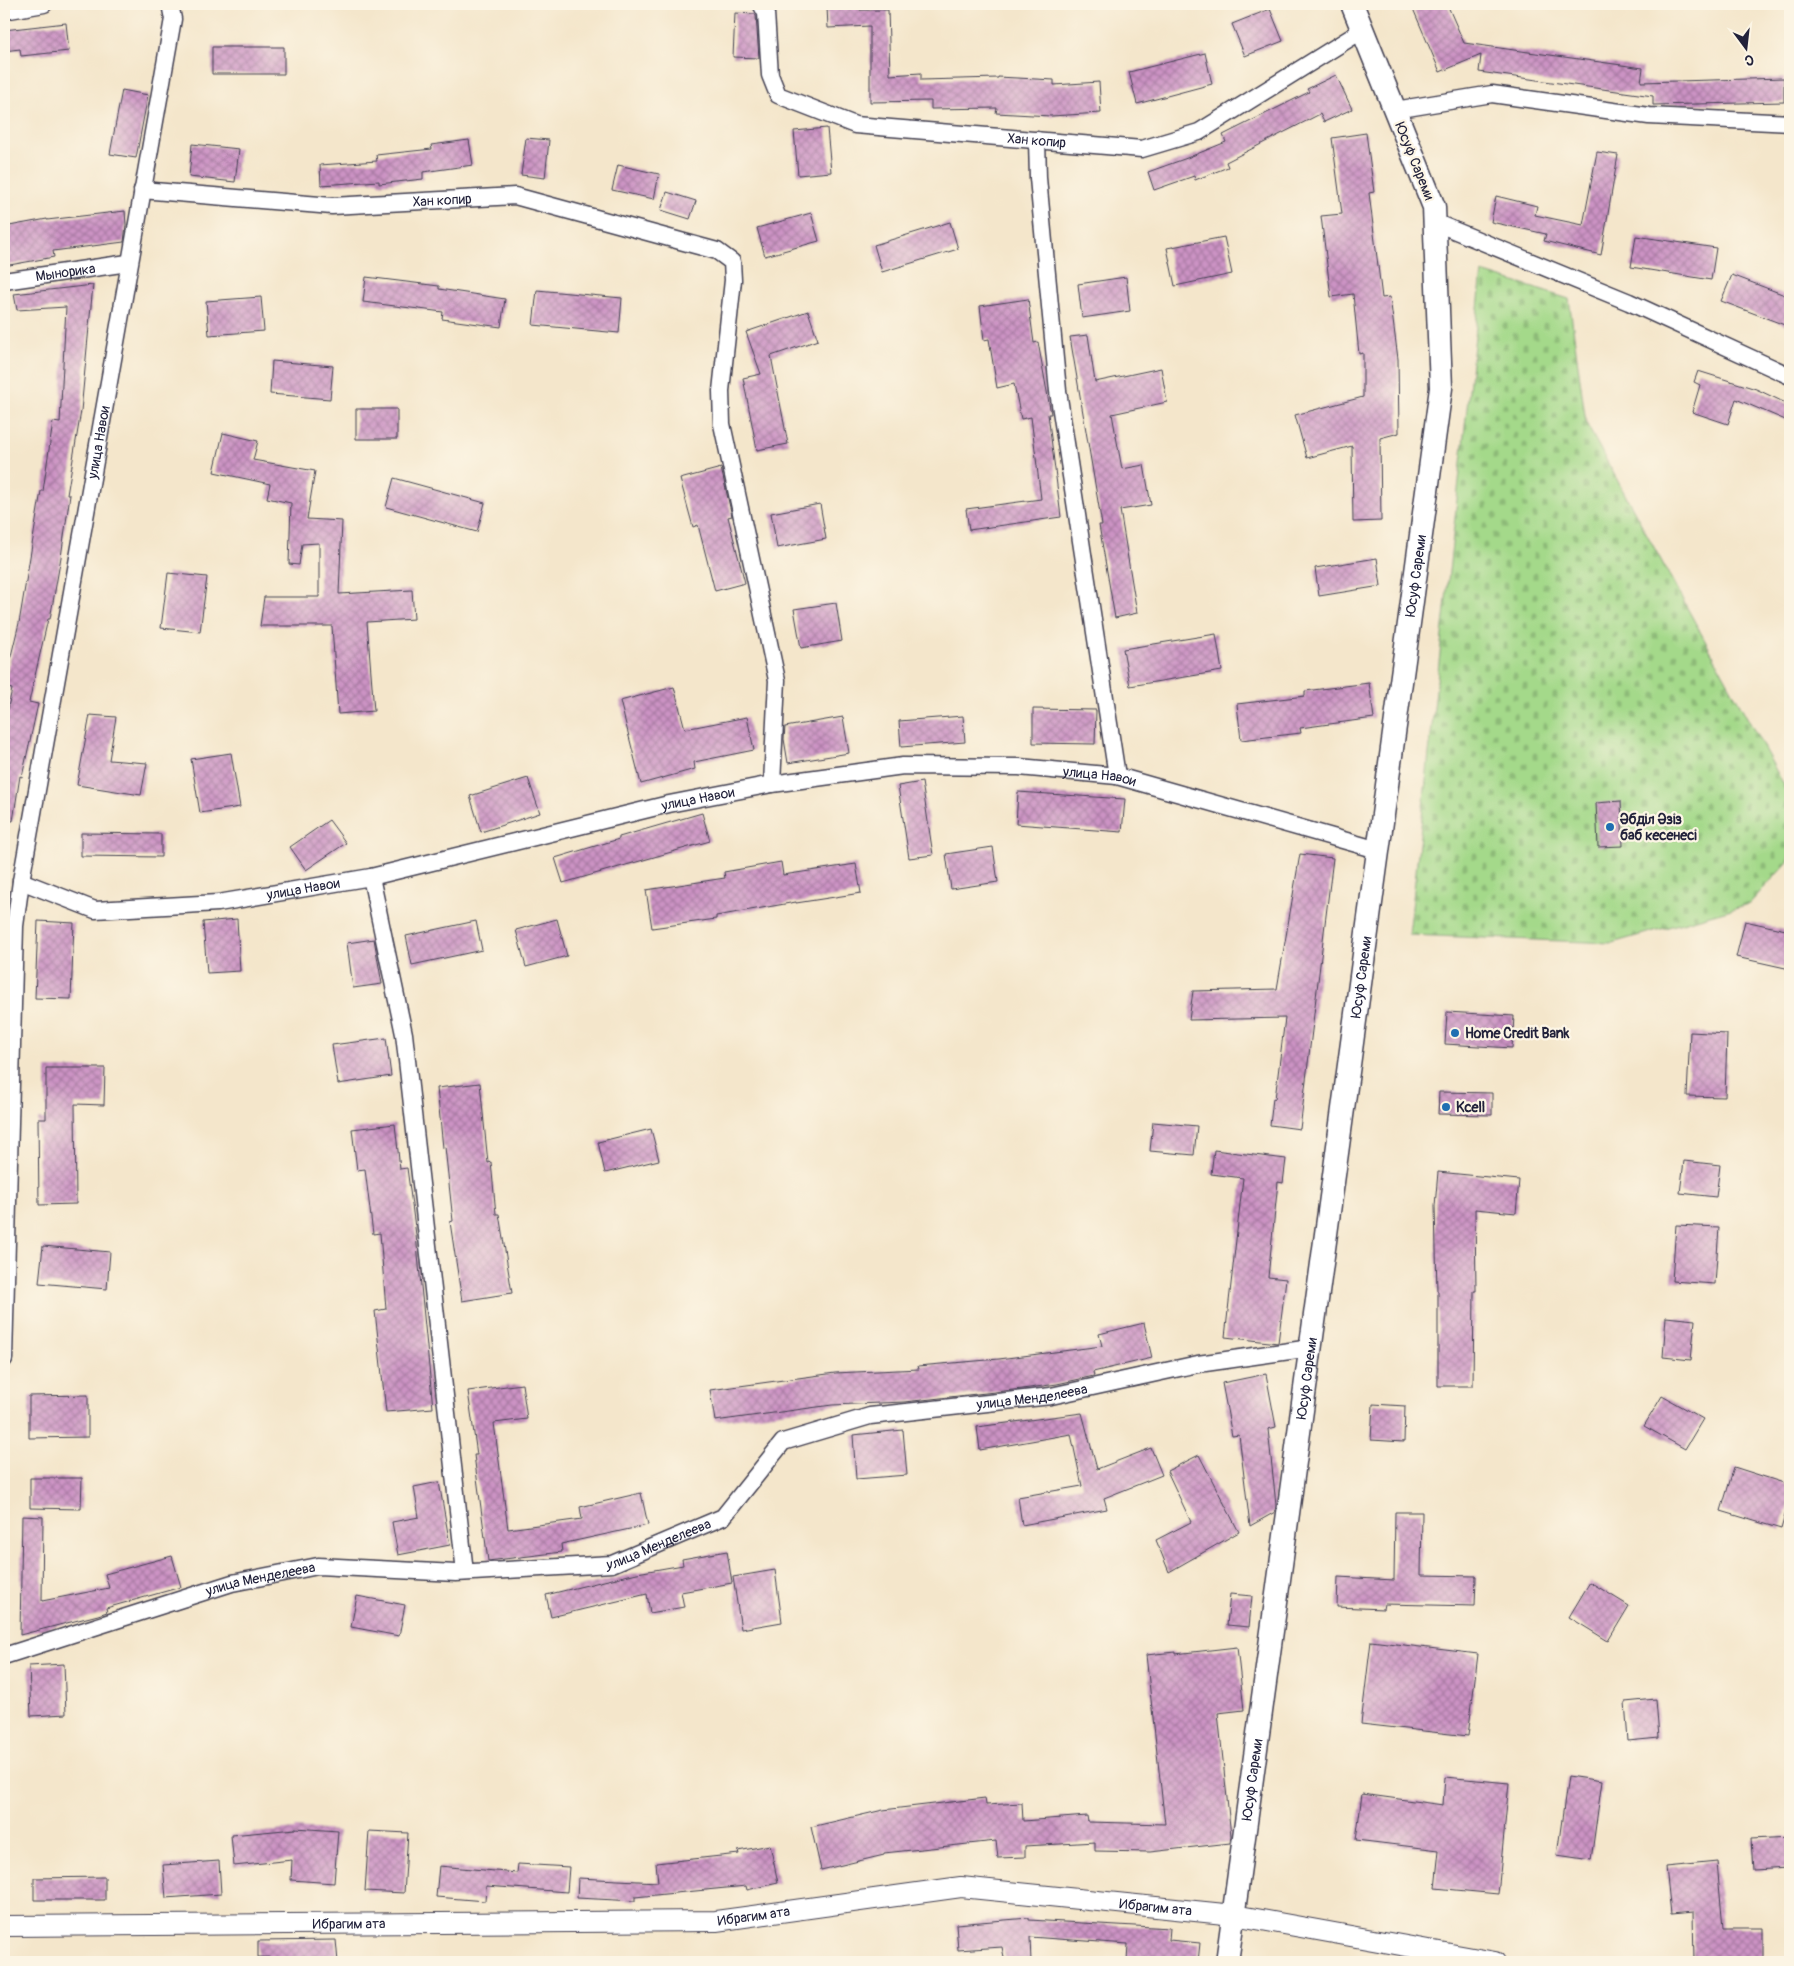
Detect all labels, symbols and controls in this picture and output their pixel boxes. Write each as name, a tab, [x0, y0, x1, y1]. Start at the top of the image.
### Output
north arrow	[1722, 22, 1772, 72]
text: С	[1743, 51, 1756, 69]
street label: Юсуф Сареми	[1391, 120, 1438, 202]
street label: Хан копир	[1007, 130, 1067, 152]
street label: Хан копир	[412, 190, 472, 211]
street label: Мынорика	[34, 260, 96, 285]
street label: улица Навои	[84, 404, 114, 481]
street label: Юсуф Сареми	[1402, 534, 1430, 618]
street label: улица Навои	[1061, 763, 1138, 790]
street label: улица Навои	[659, 784, 736, 815]
place label: Әбділ Әзіз баб кесенесі	[1619, 811, 1697, 844]
marker: Әбділ Әзіз баб кесенесі	[1604, 821, 1616, 833]
street label: улица Навои	[264, 874, 341, 904]
street label: Юсуф Сареми	[1347, 935, 1375, 1019]
place label: Home Credit Bank	[1465, 1025, 1570, 1042]
marker: Home Credit Bank	[1449, 1027, 1461, 1039]
place label: Kcell	[1456, 1099, 1485, 1116]
marker: Kcell	[1440, 1101, 1452, 1113]
street label: Юсуф Сареми	[1293, 1337, 1321, 1420]
street label: улица Менделеева	[975, 1380, 1089, 1413]
street label: улица Менделеева	[605, 1515, 714, 1573]
street label: улица Менделеева	[203, 1559, 317, 1600]
street label: Юсуф Сареми	[1238, 1738, 1266, 1822]
street label: Ибрагим ата	[1118, 1895, 1193, 1920]
street label: Ибрагим ата	[716, 1903, 791, 1930]
street label: Ибрагим ата	[312, 1915, 386, 1933]

